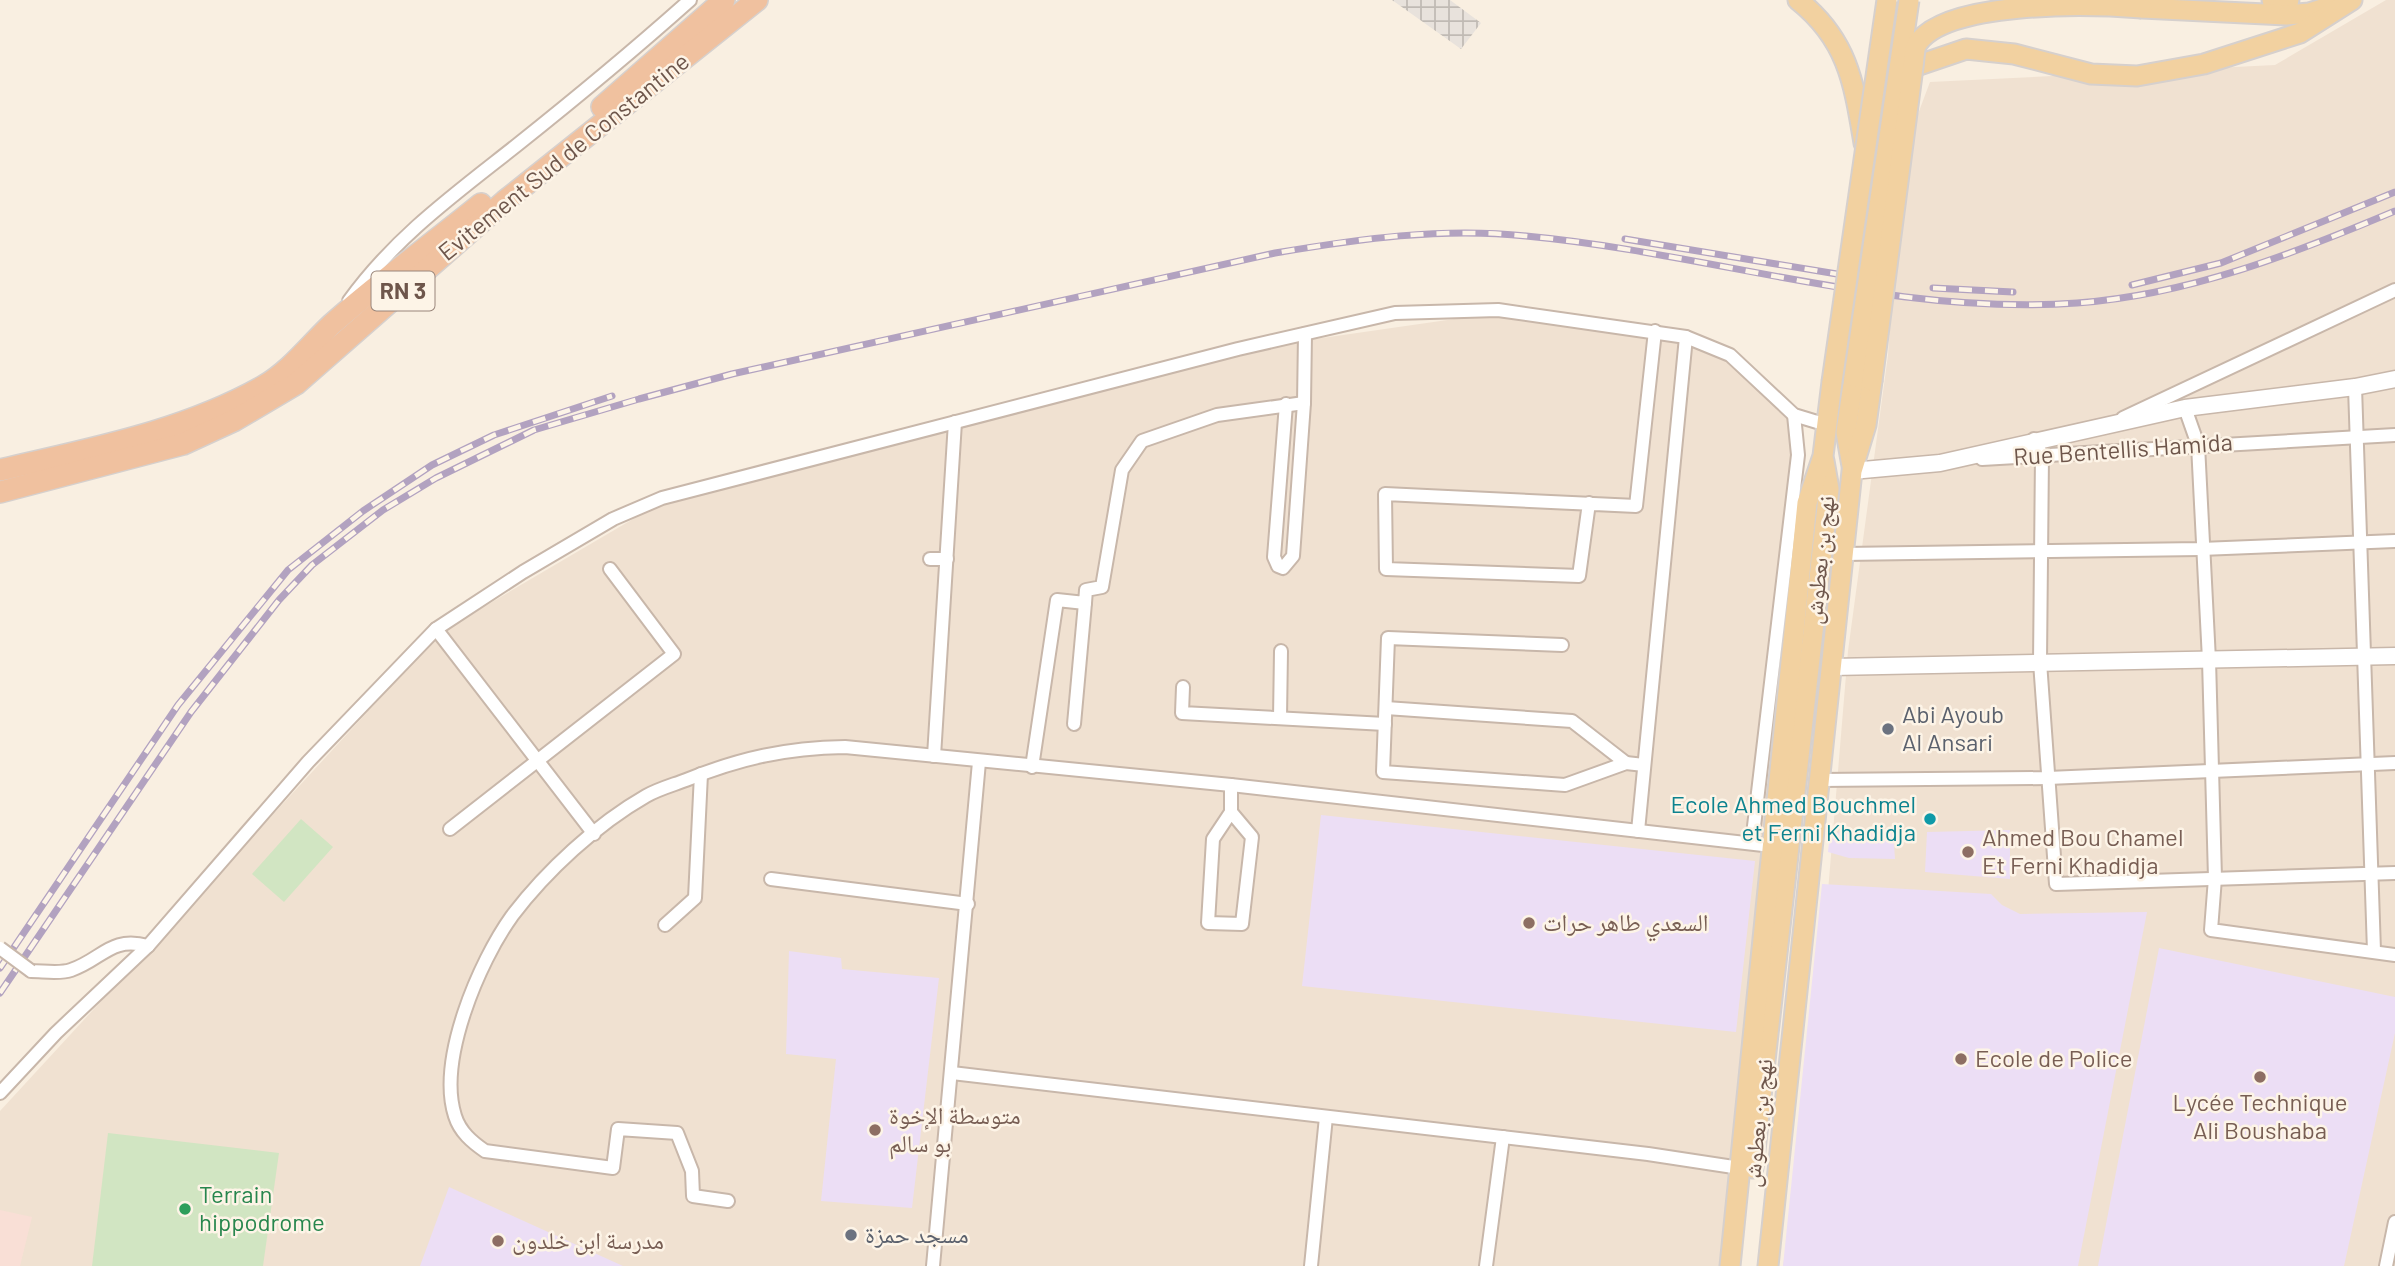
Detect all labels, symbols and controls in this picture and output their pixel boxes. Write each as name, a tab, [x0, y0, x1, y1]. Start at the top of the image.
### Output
street label: Evitement Sud de Constantine	[432, 46, 694, 266]
road number: RN 3	[372, 272, 434, 310]
street label: Rue Bentellis Hamida	[2012, 426, 2234, 471]
street label: نهج بن بعطوش	[1797, 494, 1842, 626]
place label: Abi Ayoub Al Ansari	[1902, 699, 2004, 756]
marker: Abi Ayoub Al Ansari	[1880, 721, 1896, 737]
place label: Ecole Ahmed Bouchmel et Ferni Khadidja	[1671, 789, 1916, 846]
marker: Ecole Ahmed Bouchmel et Ferni Khadidja	[1922, 811, 1938, 827]
place label: Ahmed Bou Chamel Et Ferni Khadidja	[1982, 822, 2183, 879]
marker: Ahmed Bou Chamel Et Ferni Khadidja	[1960, 844, 1976, 860]
place label: السعدي طاهر حرات	[1543, 907, 1708, 942]
marker: السعدي طاهر حرات	[1521, 915, 1537, 931]
place label: Ecole de Police	[1975, 1043, 2133, 1072]
marker: Ecole de Police	[1953, 1051, 1969, 1067]
street label: نهج بن بعطوش	[1735, 1057, 1780, 1189]
marker: Lycée Technique Ali Boushaba	[2252, 1069, 2268, 1085]
place label: Lycée Technique Ali Boushaba	[2173, 1087, 2347, 1144]
place label: متوسطة الإخوة بو سالم	[889, 1100, 1021, 1160]
marker: متوسطة الإخوة بو سالم	[867, 1122, 883, 1138]
place label: Terrain hippodrome	[199, 1179, 325, 1236]
marker: Terrain hippodrome	[177, 1201, 193, 1217]
place label: مسجد حمزة	[865, 1219, 969, 1248]
place label: مدرسة ابن خلدون	[512, 1225, 664, 1255]
marker: مسجد حمزة	[843, 1227, 859, 1243]
marker: مدرسة ابن خلدون	[490, 1233, 506, 1249]

